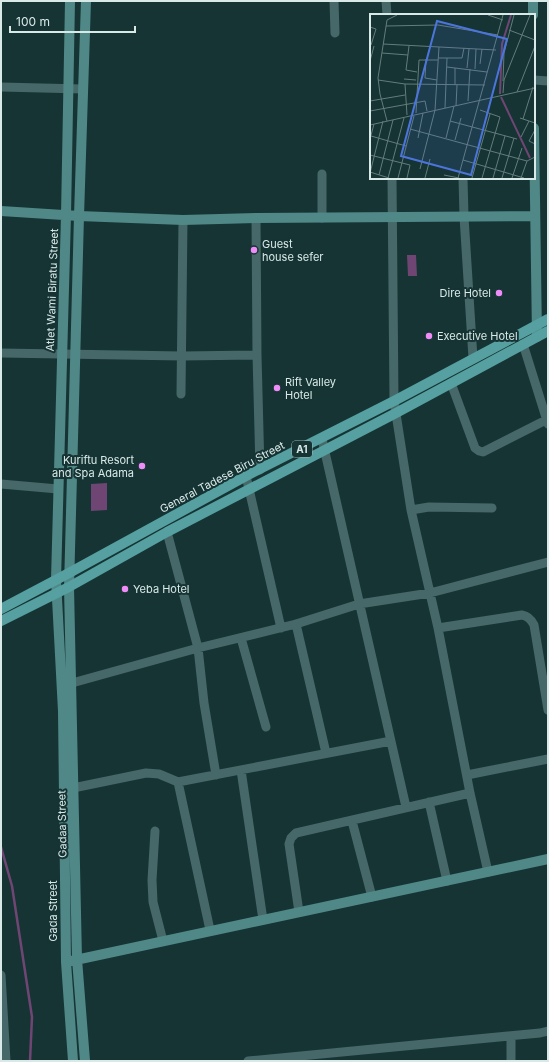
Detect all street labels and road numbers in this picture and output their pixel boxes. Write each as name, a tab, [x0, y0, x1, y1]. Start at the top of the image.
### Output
street label: Atlet Wami Biratu Street	[43, 228, 61, 352]
street label: General Tadese Biru Street	[157, 438, 287, 516]
road number: A1	[292, 441, 312, 457]
street label: Gadaa Street	[54, 790, 70, 858]
street label: Gada Street	[46, 880, 60, 942]

